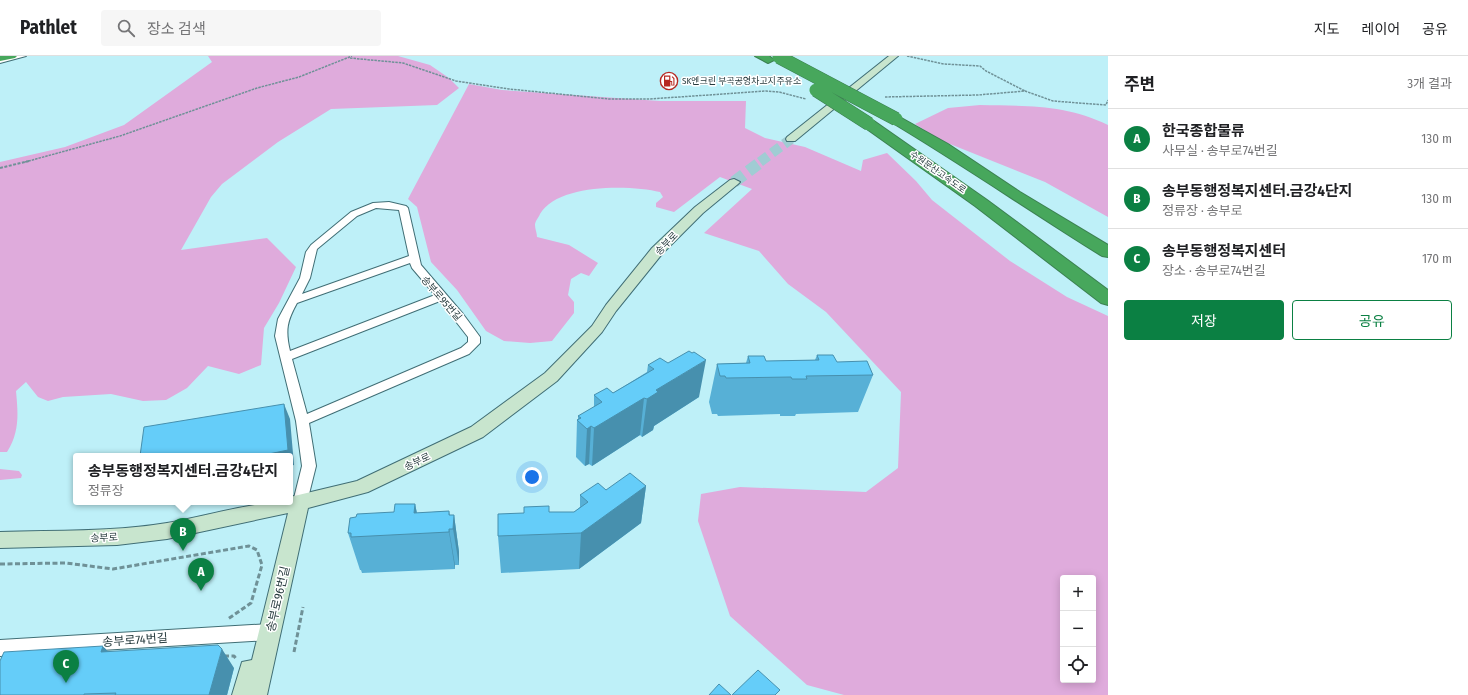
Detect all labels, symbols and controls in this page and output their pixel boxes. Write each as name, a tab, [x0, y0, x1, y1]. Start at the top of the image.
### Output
search box	[101, 10, 381, 46]
text: Pathlet	[20, 16, 77, 39]
icon: search	[115, 17, 137, 39]
text: 장소 검색	[147, 20, 206, 38]
text: 지도	[1314, 21, 1340, 38]
text: 레이어	[1362, 21, 1400, 38]
text: 공유	[1422, 21, 1448, 38]
fuel station icon: SK엔크린 부곡공영차고지주유소	[659, 71, 679, 91]
text: 주변	[1124, 74, 1155, 95]
place label: SK엔크린 부곡공영차고지주유소	[682, 76, 802, 86]
text: 3개 결과	[1407, 76, 1452, 91]
text: 한국종합물류	[1162, 122, 1245, 140]
text: A	[1133, 131, 1141, 146]
text: 130 m	[1421, 131, 1452, 146]
text: 사무실 · 송부로74번길	[1162, 143, 1278, 158]
street label: 수원문산고속도로	[908, 149, 968, 195]
text: 송부동행정복지센터.금강4단지	[1162, 182, 1353, 200]
text: B	[1133, 191, 1141, 206]
text: 130 m	[1421, 191, 1452, 206]
text: 정류장 · 송부로	[1162, 203, 1243, 218]
street label: 송부로	[653, 230, 681, 258]
text: 송부동행정복지센터	[1162, 242, 1286, 260]
text: C	[1134, 251, 1140, 266]
text: 170 m	[1422, 251, 1452, 266]
text: 장소 · 송부로74번길	[1162, 263, 1266, 278]
street label: 송부로95번길	[419, 274, 464, 324]
button: 저장	[1124, 300, 1284, 340]
button: 공유	[1292, 300, 1452, 340]
street label: 송부로	[402, 451, 432, 473]
popup	[73, 453, 293, 505]
text: 송부동행정복지센터.금강4단지	[88, 462, 278, 480]
your location	[522, 467, 542, 487]
text: 정류장	[88, 483, 124, 498]
pin: B	[170, 518, 196, 551]
street label: 송부로	[90, 531, 118, 545]
pin: A	[188, 558, 214, 591]
street label: 송부로96번길	[264, 565, 292, 633]
map controls	[1060, 575, 1096, 683]
button: +	[1060, 575, 1096, 611]
button: −	[1060, 611, 1096, 647]
street label: 송부로74번길	[102, 631, 168, 649]
button: locate	[1060, 647, 1096, 683]
pin: C	[53, 650, 79, 683]

